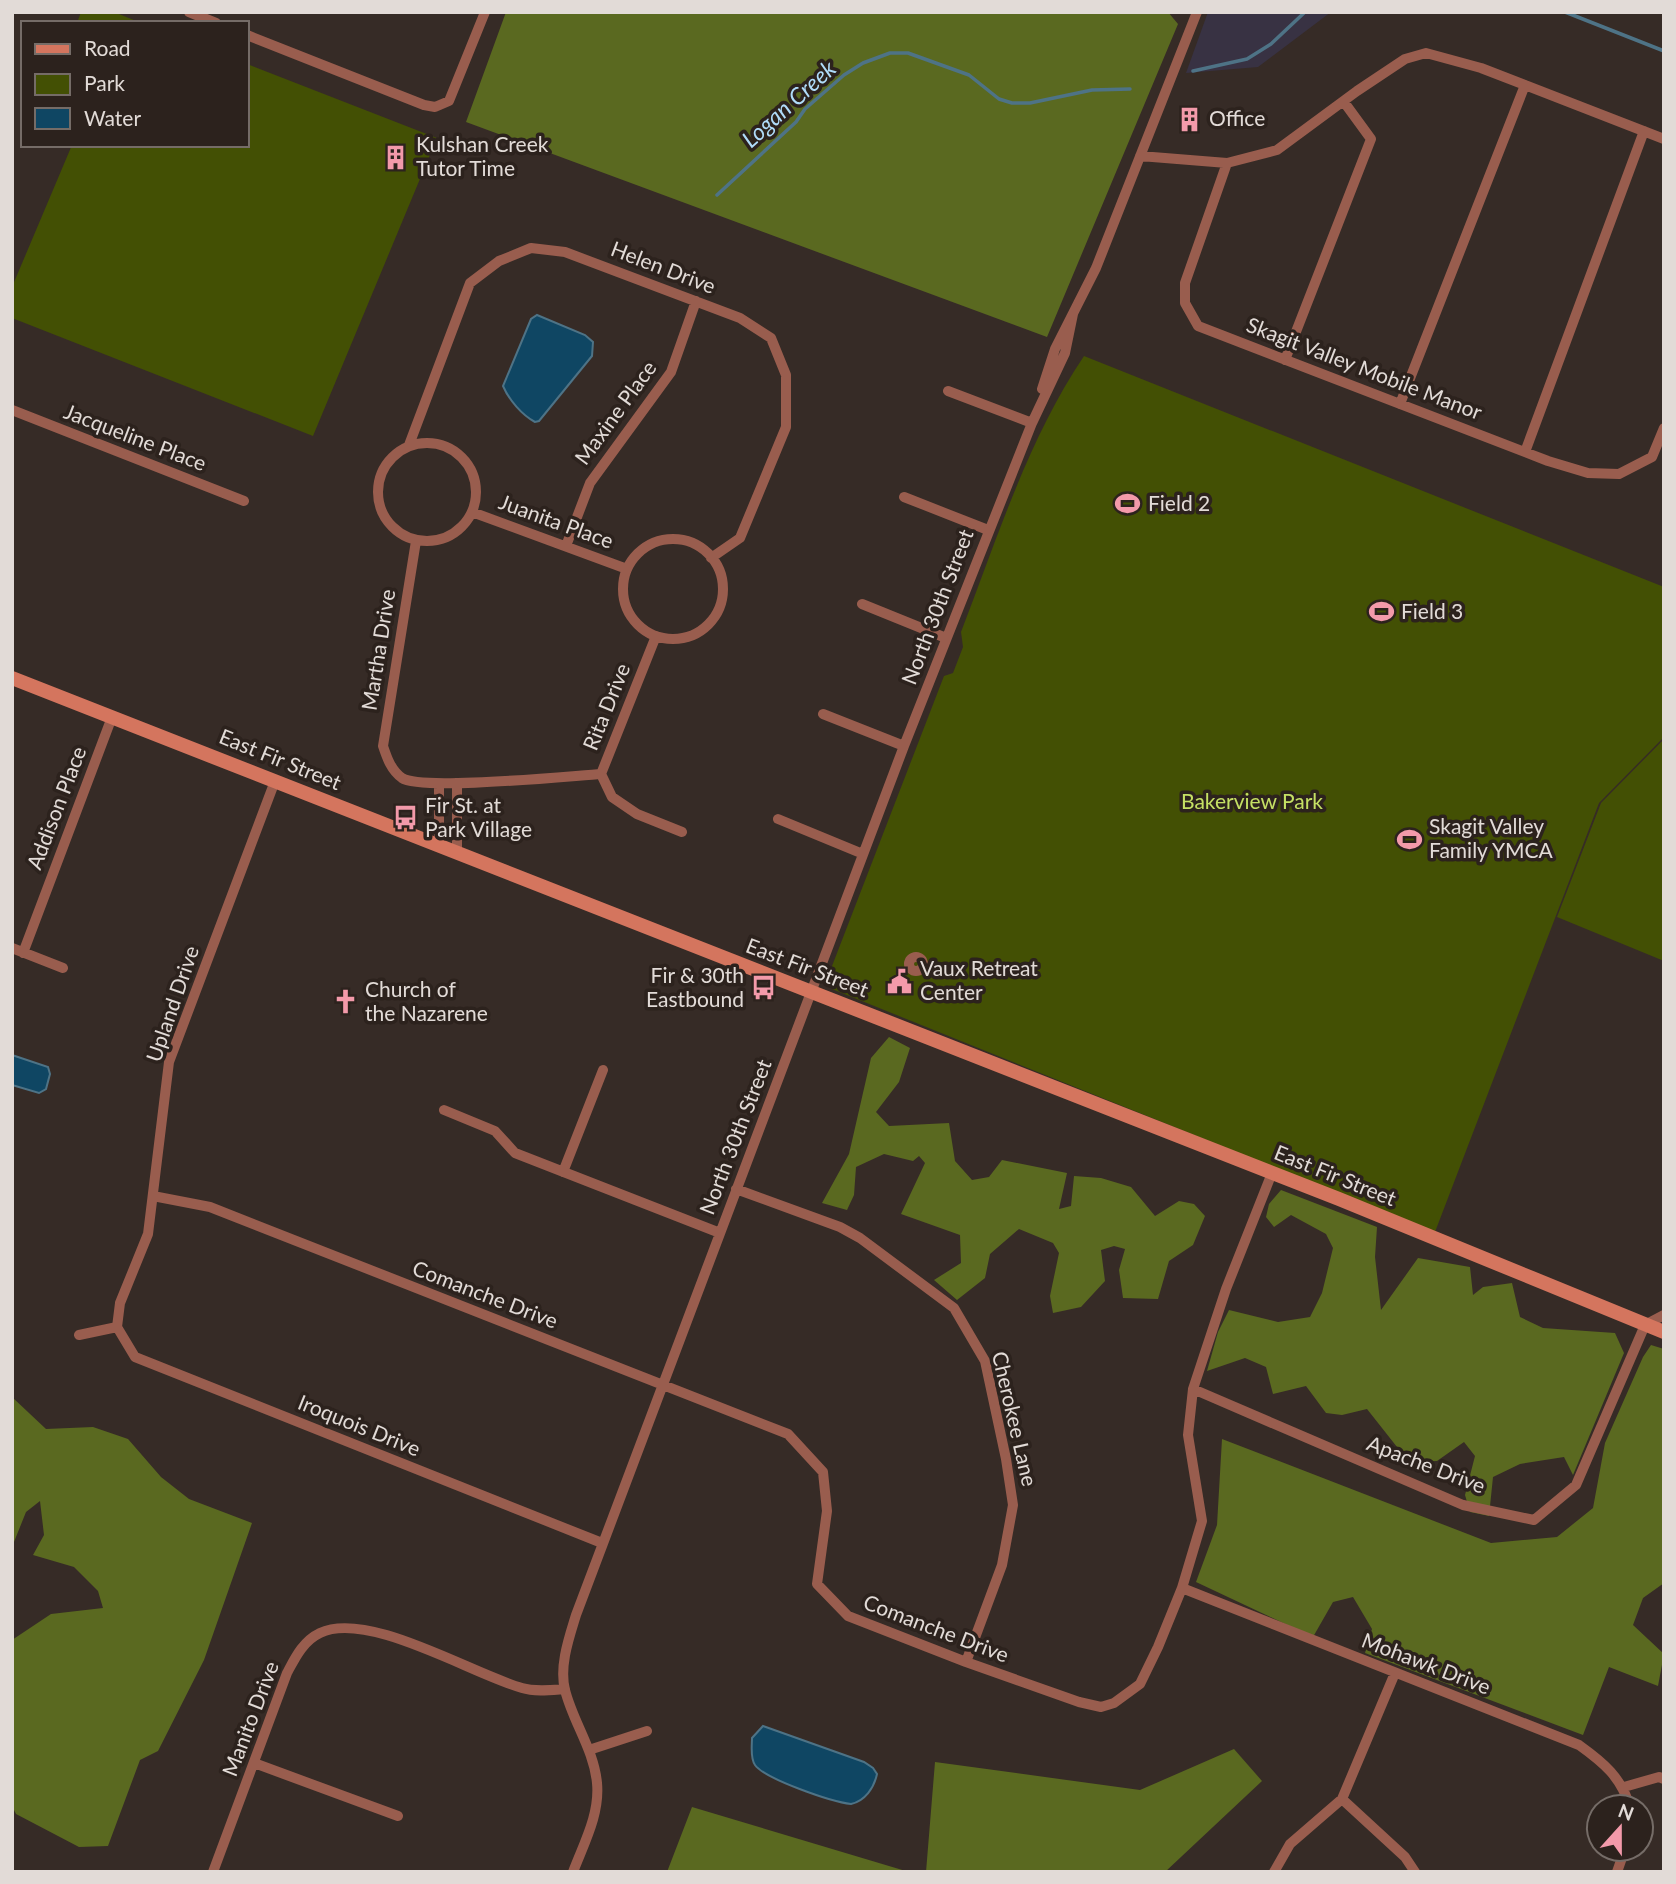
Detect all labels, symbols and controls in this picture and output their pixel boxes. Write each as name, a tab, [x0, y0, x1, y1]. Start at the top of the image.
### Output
legend	[21, 21, 248, 147]
text: Road	[84, 35, 131, 60]
water label: Logan Creek	[736, 53, 842, 153]
text: Park	[84, 70, 125, 95]
text: Water	[84, 105, 141, 130]
building icon: Office	[1175, 105, 1203, 133]
place label: Office	[1209, 105, 1265, 130]
place label: Kulshan Creek Tutor Time	[416, 131, 549, 180]
building icon: Kulshan Creek Tutor Time	[382, 143, 410, 171]
street label: Helen Drive	[608, 235, 719, 298]
street label: Skagit Valley Mobile Manor	[1243, 311, 1486, 424]
street label: Maxine Place	[569, 355, 661, 469]
street label: Jacqueline Place	[61, 398, 210, 475]
street label: Juanita Place	[496, 488, 617, 553]
sports icon: Field 2	[1114, 490, 1142, 518]
place label: Field 2	[1148, 490, 1210, 515]
street label: North 30th Street	[896, 525, 978, 688]
street label: Martha Drive	[356, 587, 399, 712]
sports icon: Field 3	[1367, 598, 1395, 626]
place label: Field 3	[1401, 598, 1463, 623]
street label: Rita Drive	[577, 659, 634, 754]
street label: East Fir Street	[216, 723, 346, 795]
street label: Addison Place	[21, 743, 90, 872]
park label: Bakerview Park	[1181, 788, 1323, 813]
place label: Fir St. at Park Village	[425, 792, 532, 841]
bus stop icon: Fir St. at Park Village	[391, 804, 419, 832]
place label: Skagit Valley Family YMCA	[1429, 813, 1554, 862]
sports icon: Skagit Valley Family YMCA	[1395, 825, 1423, 853]
street label: East Fir Street	[743, 932, 873, 1002]
street label: Upland Drive	[140, 942, 203, 1065]
place label: Vaux Retreat Center	[920, 955, 1038, 1004]
place label: Fir & 30th Eastbound	[646, 962, 744, 1011]
public building icon: Vaux Retreat Center	[886, 967, 914, 995]
bus stop icon: Fir & 30th Eastbound	[750, 974, 778, 1002]
place label: Church of the Nazarene	[365, 976, 488, 1025]
church icon: Church of the Nazarene	[331, 988, 359, 1016]
street label: North 30th Street	[694, 1055, 776, 1218]
street label: East Fir Street	[1271, 1139, 1401, 1211]
street label: Comanche Drive	[409, 1254, 562, 1333]
street label: Cherokee Lane	[988, 1349, 1043, 1489]
street label: Iroquois Drive	[295, 1389, 424, 1461]
street label: Apache Drive	[1364, 1430, 1489, 1498]
street label: Comanche Drive	[860, 1588, 1013, 1667]
street label: Mohawk Drive	[1359, 1627, 1494, 1699]
street label: Manito Drive	[216, 1657, 283, 1780]
north arrow	[1585, 1793, 1655, 1863]
text: N	[1615, 1798, 1637, 1825]

